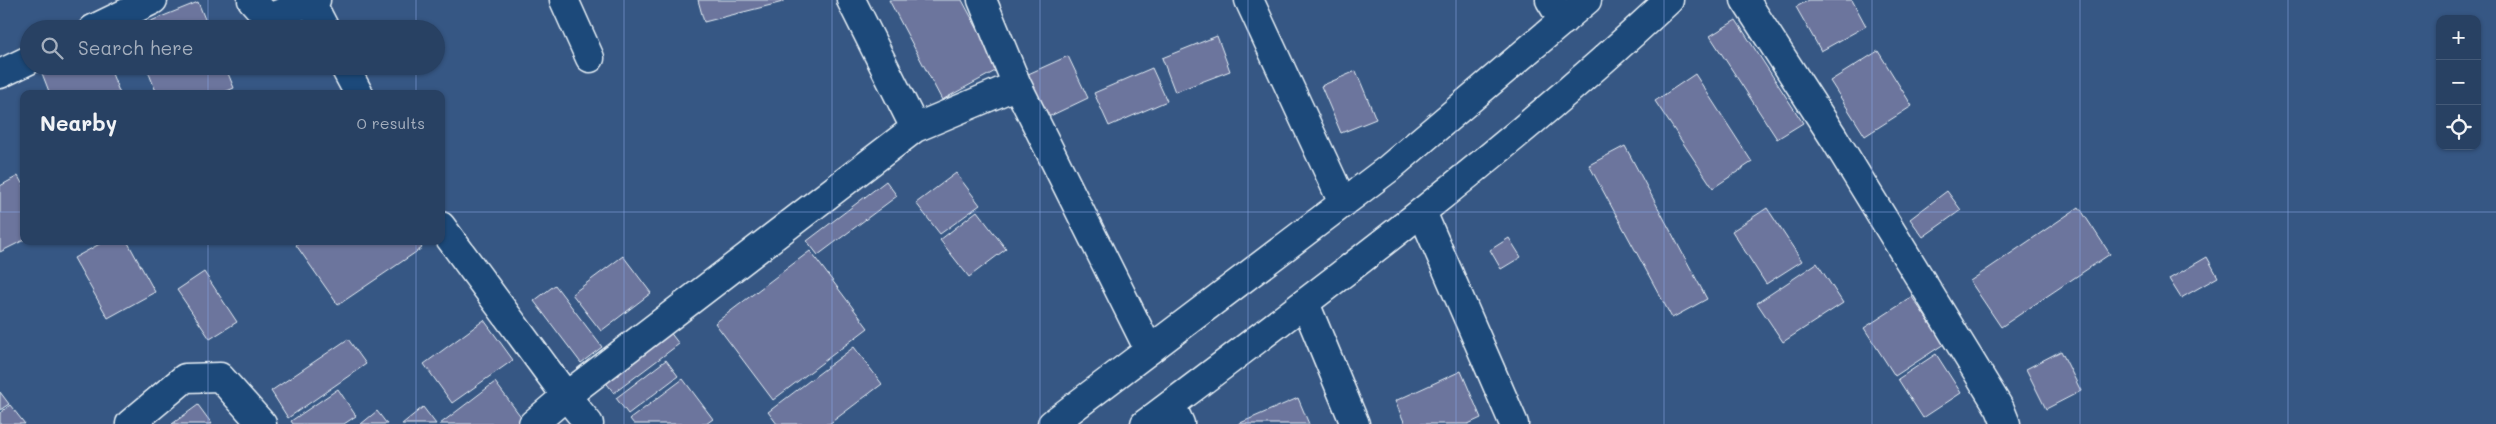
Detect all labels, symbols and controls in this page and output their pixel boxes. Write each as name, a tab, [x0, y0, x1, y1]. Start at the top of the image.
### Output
map controls	[2436, 15, 2481, 150]
button: +	[2436, 15, 2481, 60]
search box	[20, 20, 445, 75]
icon: search	[38, 34, 66, 62]
text: Search here	[78, 35, 194, 60]
button: −	[2436, 60, 2481, 105]
button: locate	[2436, 105, 2481, 150]
text: Nearby	[40, 109, 117, 136]
text: 0 results	[357, 112, 425, 133]

